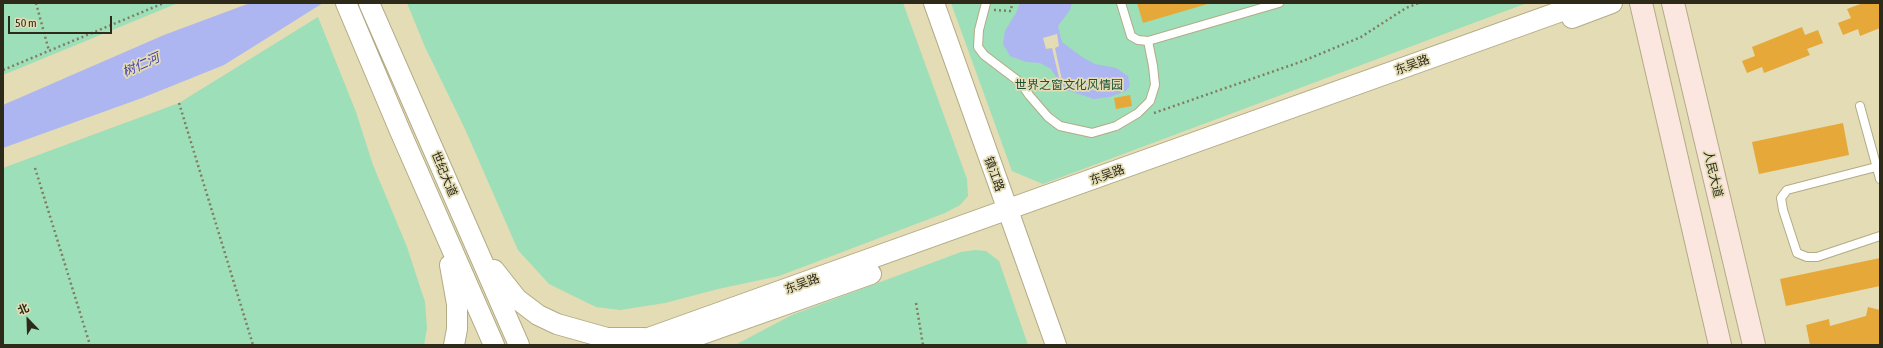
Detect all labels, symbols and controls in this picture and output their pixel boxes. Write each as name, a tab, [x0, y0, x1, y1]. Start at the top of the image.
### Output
scale bar	[10, 8, 114, 34]
text: 50 m	[15, 16, 37, 30]
water label: 树仁河	[120, 50, 162, 80]
street label: 东吴路	[1393, 52, 1431, 78]
park label: 世界之窗文化风情园	[1015, 78, 1123, 92]
street label: 世纪大道	[428, 149, 460, 199]
street label: 人民大道	[1701, 149, 1725, 199]
street label: 镇江路	[981, 155, 1007, 193]
street label: 东吴路	[1088, 162, 1126, 188]
street label: 东吴路	[783, 271, 821, 297]
north arrow	[8, 300, 48, 340]
text: 北	[16, 301, 31, 317]

